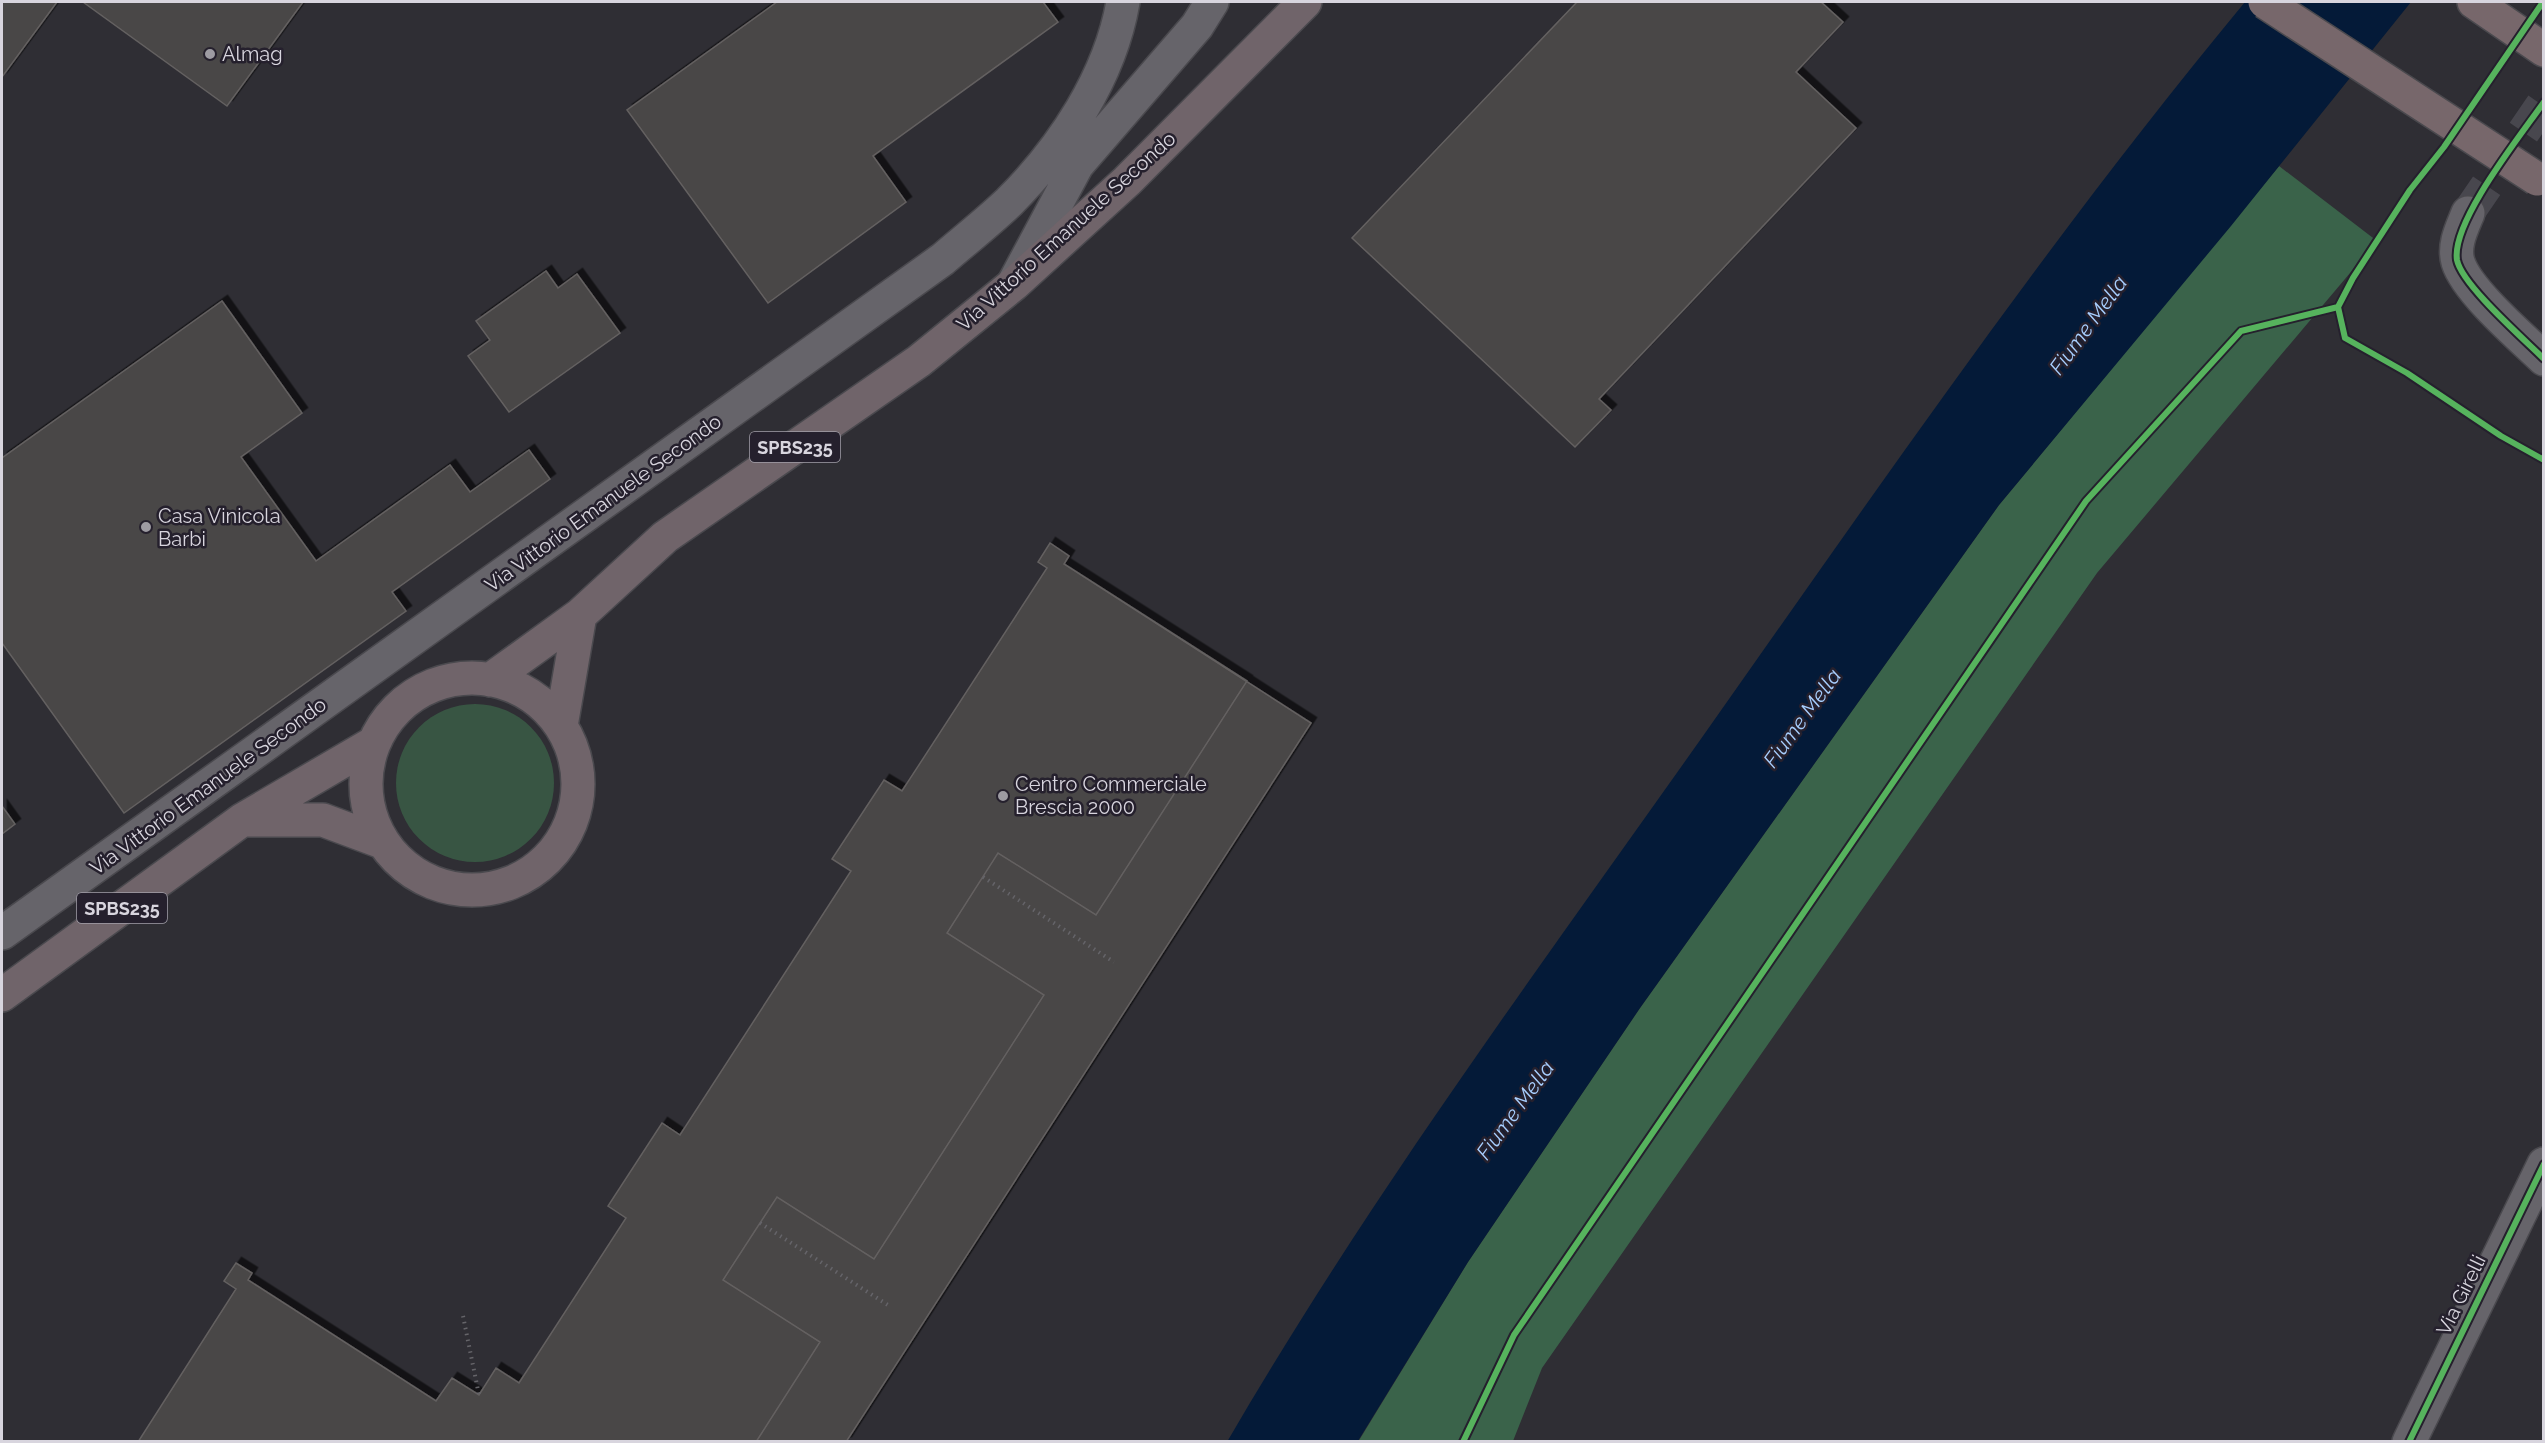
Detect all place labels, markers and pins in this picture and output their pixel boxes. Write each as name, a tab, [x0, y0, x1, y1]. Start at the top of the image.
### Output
place label: Almag	[222, 42, 283, 66]
marker: Almag	[203, 47, 217, 61]
place label: Casa Vinicola Barbi	[158, 504, 281, 551]
marker: Casa Vinicola Barbi	[139, 520, 153, 534]
place label: Centro Commerciale Brescia 2000	[1015, 772, 1207, 819]
marker: Centro Commerciale Brescia 2000	[996, 789, 1010, 803]

